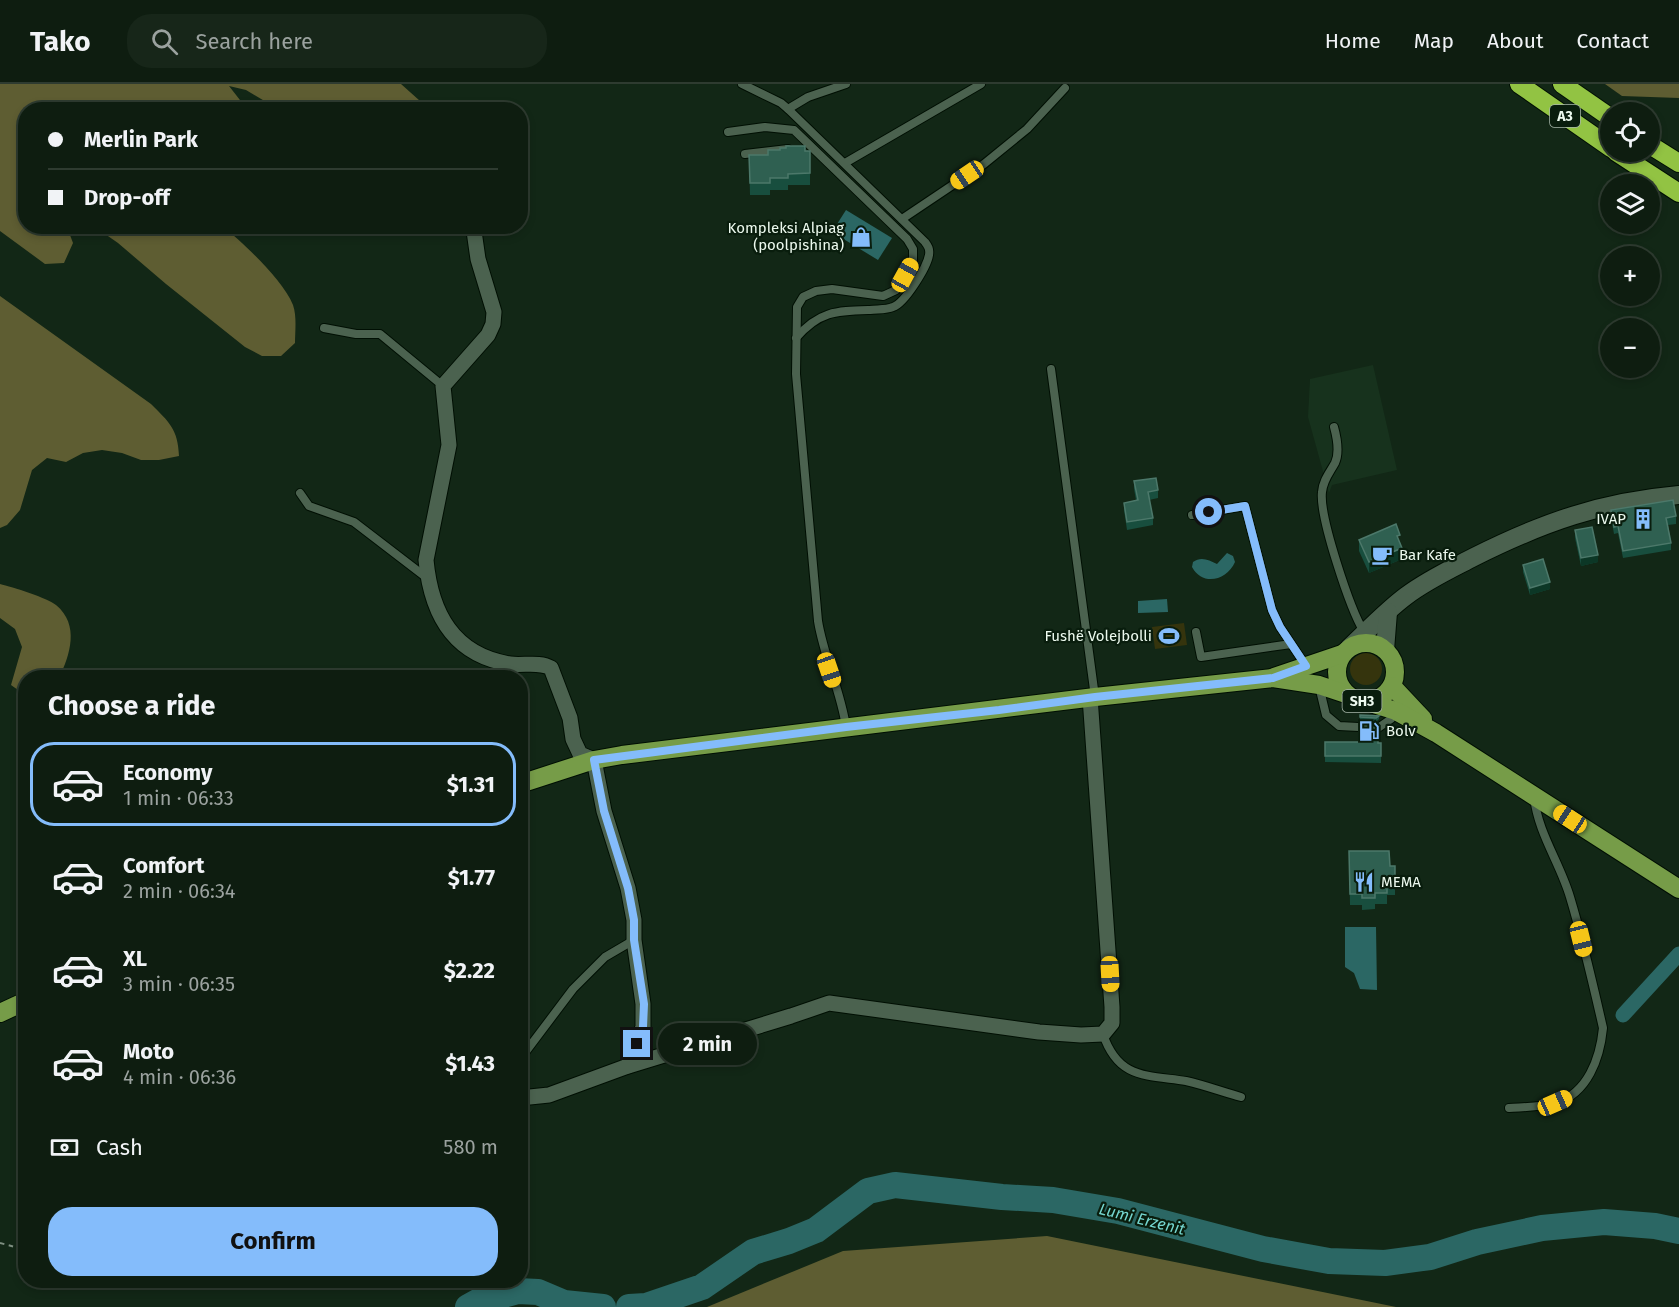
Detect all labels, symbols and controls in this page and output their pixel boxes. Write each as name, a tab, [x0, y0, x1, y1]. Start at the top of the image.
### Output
search box	[127, 14, 547, 68]
text: Tako	[30, 25, 91, 58]
icon: search	[148, 25, 181, 58]
text: Search here	[196, 28, 313, 55]
text: Home	[1325, 28, 1381, 54]
text: Map	[1414, 28, 1454, 54]
text: About	[1487, 28, 1544, 54]
text: Contact	[1577, 28, 1649, 54]
map controls	[1600, 102, 1660, 378]
button: locate	[1600, 102, 1660, 162]
road number: A3	[1550, 105, 1580, 127]
text: Merlin Park	[84, 126, 198, 153]
car	[947, 157, 987, 193]
button: layers	[1600, 174, 1660, 234]
text: Drop-off	[84, 184, 170, 211]
place label: Kompleksi Alpiag (poolpishina)	[728, 219, 844, 254]
shop icon: Kompleksi Alpiag (poolpishina)	[849, 225, 873, 249]
button: +	[1600, 246, 1660, 306]
car	[888, 255, 922, 295]
button: −	[1600, 318, 1660, 378]
route start	[1195, 498, 1222, 525]
building icon: IVAP	[1631, 507, 1655, 531]
place label: IVAP	[1596, 510, 1626, 528]
cafe icon: Bar Kafe	[1370, 543, 1394, 567]
place label: Bar Kafe	[1399, 546, 1456, 564]
sports icon: Fushë Volejbolli	[1157, 624, 1181, 648]
place label: Fushë Volejbolli	[1044, 627, 1152, 645]
car	[815, 650, 843, 690]
text: Choose a ride	[48, 690, 215, 722]
road number: SH3	[1342, 690, 1382, 712]
fuel station icon: Bolv	[1357, 719, 1381, 743]
place label: Bolv	[1386, 722, 1416, 740]
icon: car	[51, 757, 105, 811]
text: Economy	[123, 759, 212, 786]
text: $1.31	[447, 771, 495, 798]
text: 1 min · 06:33	[123, 786, 234, 810]
car	[1550, 802, 1590, 836]
icon: car	[51, 850, 105, 904]
text: Comfort	[123, 852, 204, 879]
text: $1.77	[448, 864, 495, 891]
restaurant icon: MEMA	[1352, 870, 1376, 894]
place label: MEMA	[1381, 873, 1421, 891]
text: 2 min · 06:34	[123, 879, 235, 903]
car	[1568, 919, 1594, 959]
icon: car	[51, 943, 105, 997]
text: XL	[123, 945, 147, 972]
car	[1100, 956, 1120, 992]
text: $2.22	[444, 957, 495, 984]
text: 3 min · 06:35	[123, 972, 235, 996]
callout: 2 min	[658, 1023, 757, 1065]
route end	[623, 1030, 650, 1057]
text: 2 min	[683, 1032, 732, 1056]
icon: car	[51, 1036, 105, 1090]
text: Moto	[123, 1038, 174, 1065]
text: $1.43	[445, 1050, 495, 1077]
text: 4 min · 06:36	[123, 1065, 236, 1089]
car	[1535, 1087, 1575, 1119]
icon: cash	[48, 1131, 81, 1164]
text: Cash	[96, 1134, 143, 1161]
text: 580 m	[443, 1135, 498, 1159]
water label: Lumi Erzenit	[1097, 1199, 1187, 1239]
button: Confirm	[48, 1207, 498, 1276]

